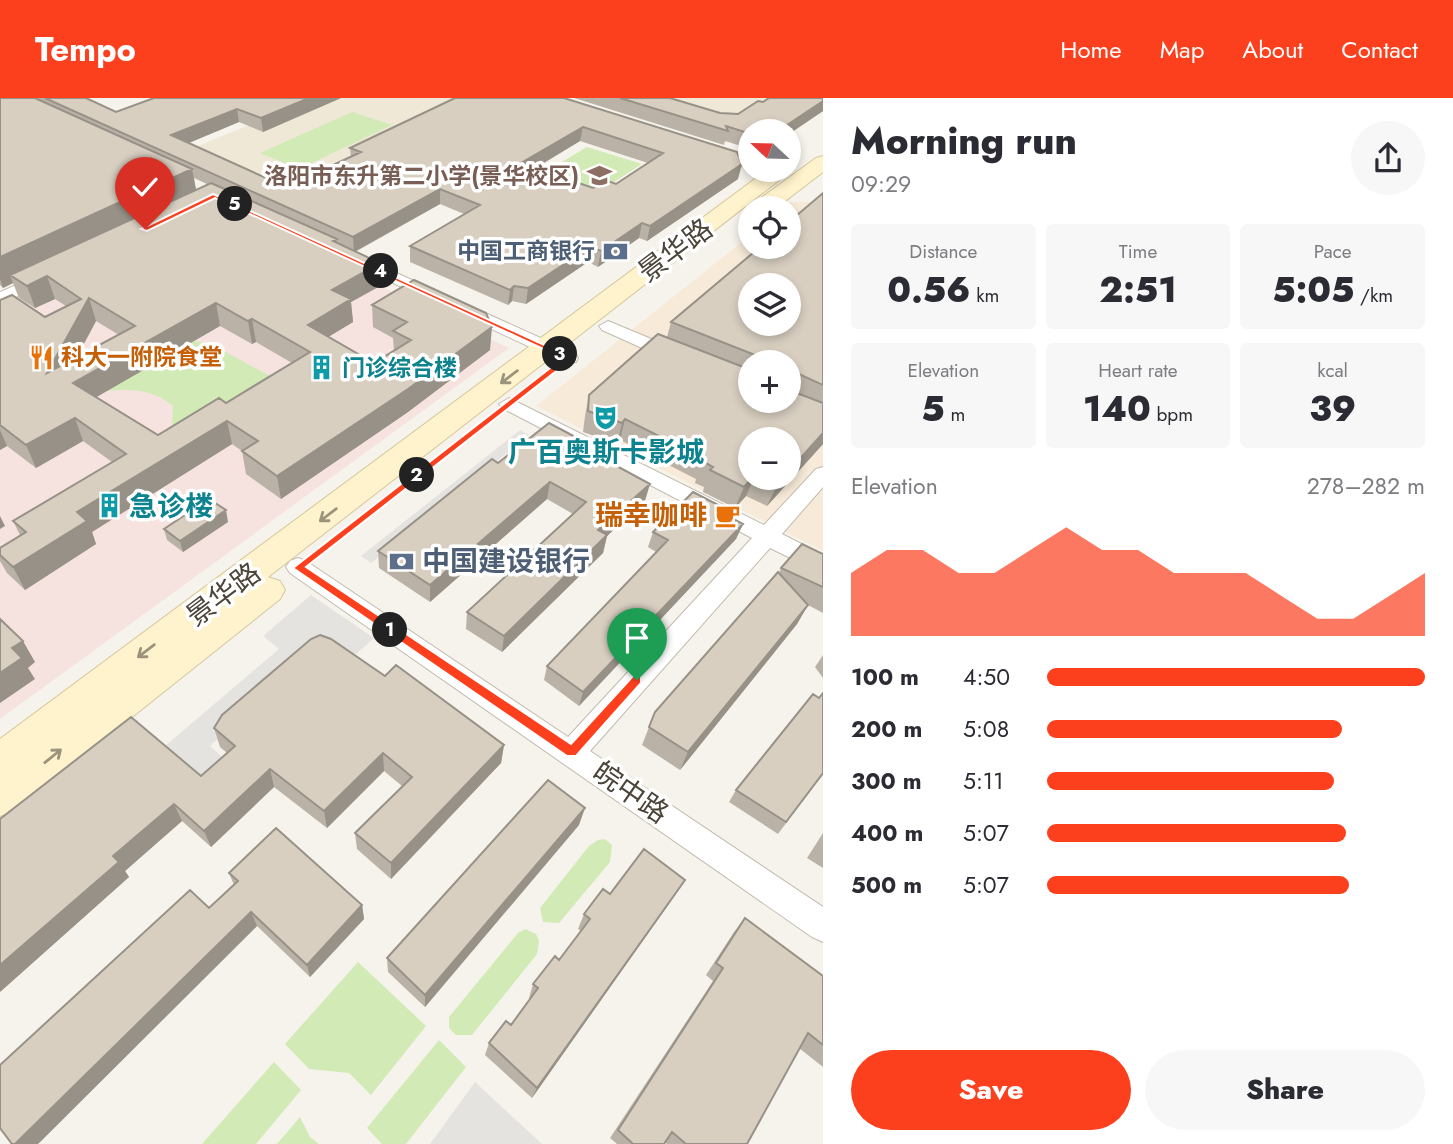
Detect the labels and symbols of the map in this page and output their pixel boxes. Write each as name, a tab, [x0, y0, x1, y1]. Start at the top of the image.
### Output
north arrow	[738, 119, 802, 182]
pin	[115, 157, 175, 229]
place label: 洛阳市东升第二小学(景华校区)	[264, 159, 579, 193]
school or university icon: 洛阳市东升第二小学(景华校区)	[585, 162, 613, 190]
pin: 5	[218, 186, 252, 222]
street label: 景华路	[629, 209, 721, 292]
place label: 中国工商银行	[457, 234, 595, 268]
bank icon: 中国工商银行	[601, 237, 629, 265]
pin: 4	[364, 254, 398, 288]
pin: 3	[542, 336, 578, 372]
place label: 科大一附院食堂	[61, 340, 222, 374]
restaurant icon: 科大一附院食堂	[27, 343, 55, 371]
place label: 门诊综合楼	[342, 351, 457, 385]
building icon: 门诊综合楼	[308, 354, 336, 382]
one-way arrow	[500, 369, 519, 384]
theatre icon: 广百奥斯卡影城	[592, 404, 620, 432]
place label: 广百奥斯卡影城	[508, 432, 704, 473]
pin: 2	[400, 458, 434, 492]
place label: 急诊楼	[129, 486, 213, 527]
building icon: 急诊楼	[95, 492, 123, 520]
place label: 瑞幸咖啡	[595, 495, 707, 536]
cafe icon: 瑞幸咖啡	[713, 501, 741, 529]
one-way arrow	[319, 507, 338, 522]
place label: 中国建设银行	[422, 541, 590, 582]
bank icon: 中国建设银行	[388, 547, 416, 575]
street label: 景华路	[177, 553, 269, 636]
pin	[607, 608, 667, 680]
pin: 1	[372, 612, 408, 648]
one-way arrow	[137, 644, 156, 659]
one-way arrow	[44, 748, 62, 763]
street label: 皖中路	[585, 752, 677, 833]

